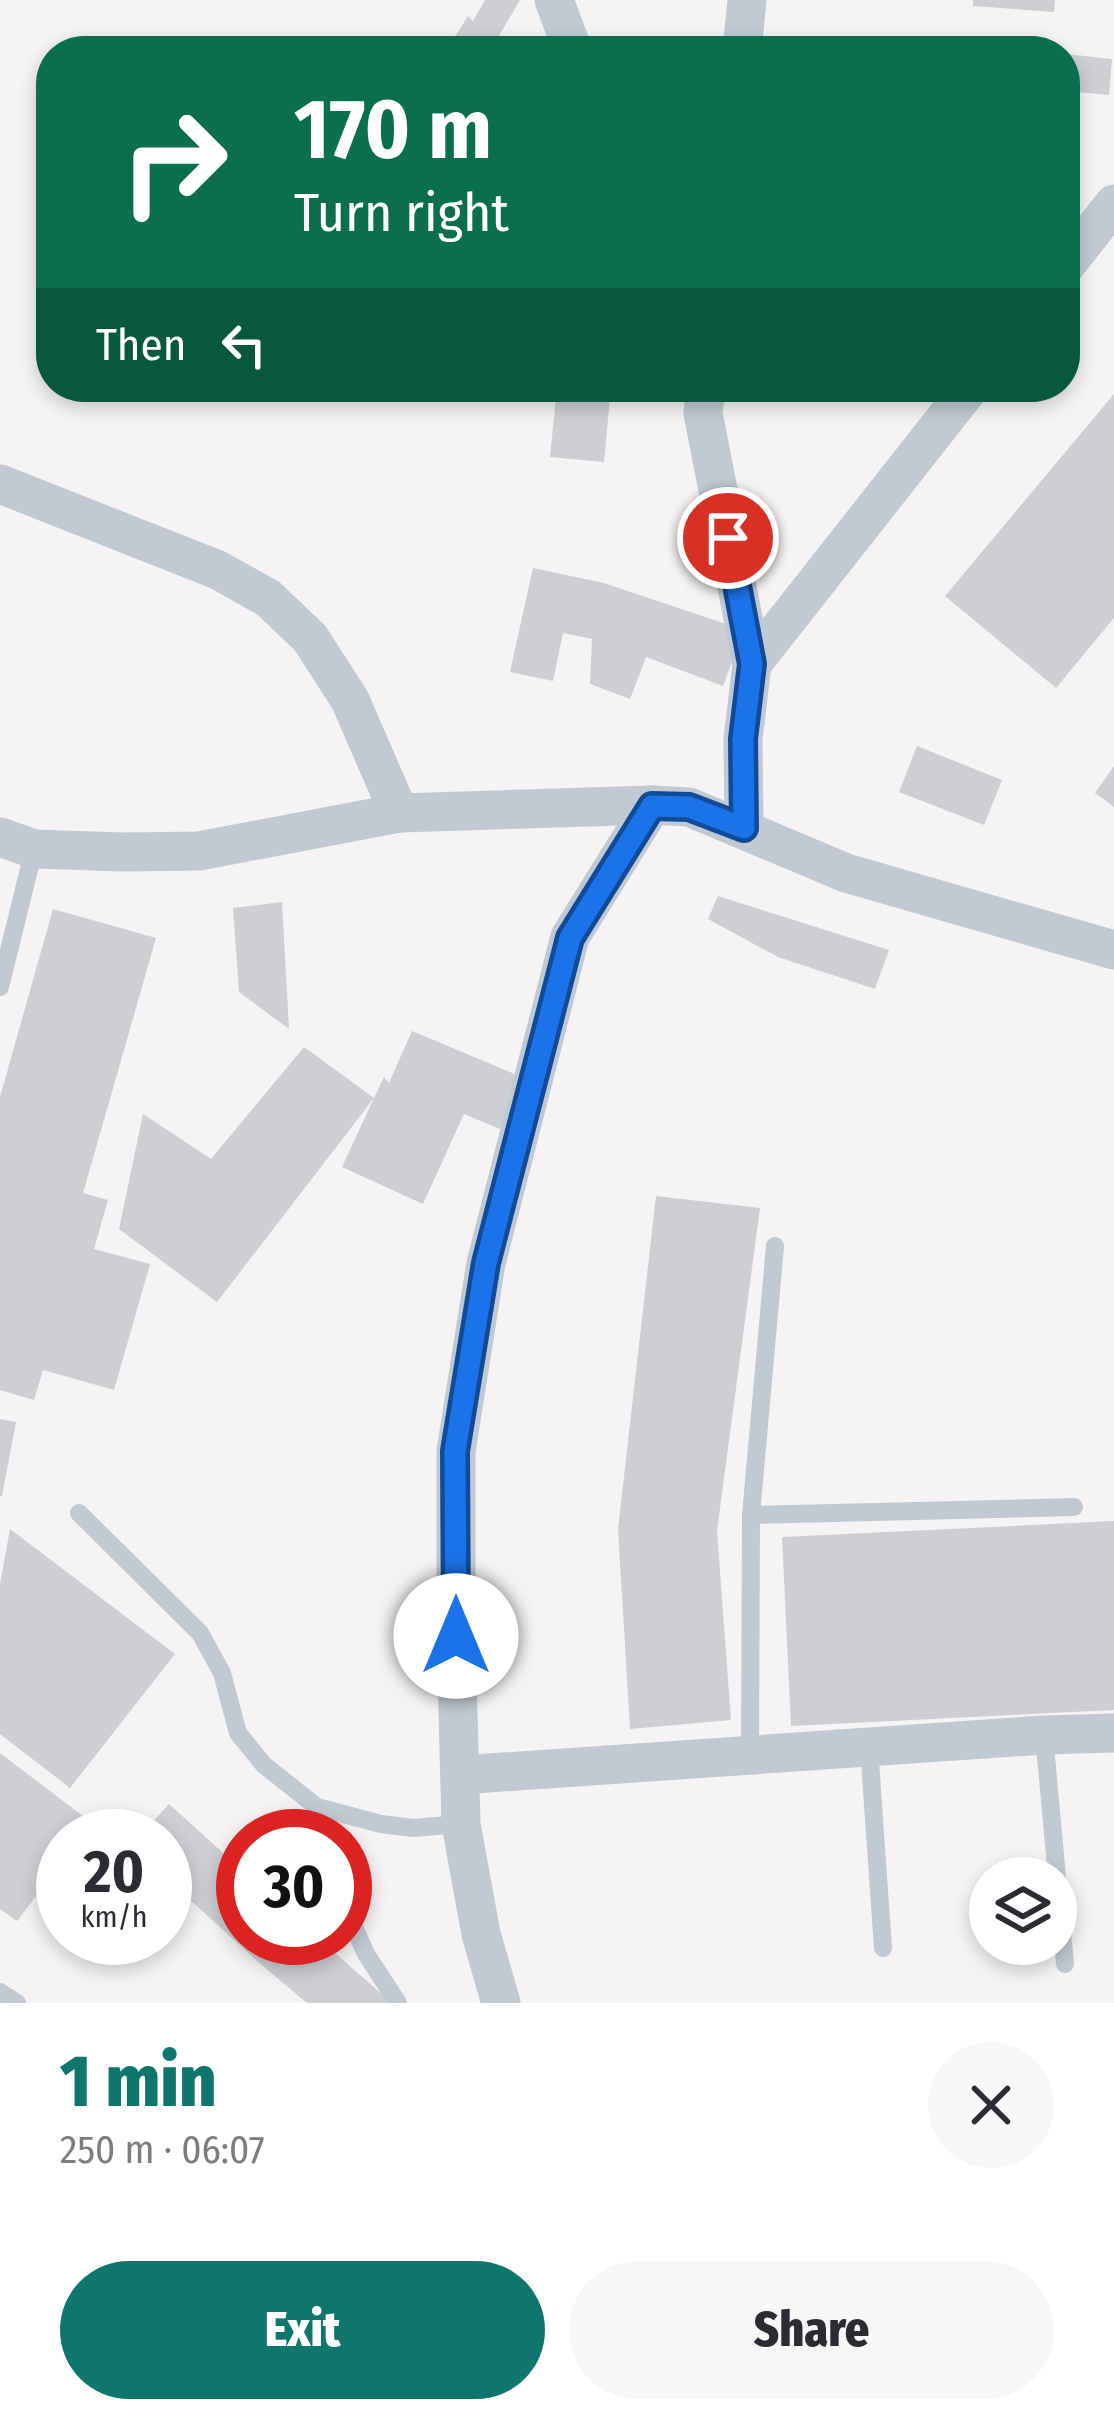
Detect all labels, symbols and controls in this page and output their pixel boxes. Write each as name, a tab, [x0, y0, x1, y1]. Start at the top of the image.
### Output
text: 170 m	[294, 79, 492, 180]
icon: right	[96, 84, 252, 240]
text: Turn right	[294, 181, 509, 245]
icon: left	[211, 312, 277, 378]
text: Then	[96, 318, 187, 372]
pin	[677, 487, 779, 589]
icon: arrive	[695, 505, 761, 571]
position arrow	[393, 1573, 519, 1699]
speed limit sign: 30	[216, 1809, 372, 1965]
text: 20	[84, 1836, 144, 1908]
map controls	[969, 1857, 1077, 1965]
button: layers	[969, 1857, 1077, 1965]
text: km/h	[81, 1899, 147, 1935]
text: 1 min	[60, 2039, 217, 2125]
button: close	[928, 2042, 1054, 2168]
text: 250 m · 06:07	[60, 2127, 265, 2173]
button: Exit	[60, 2261, 545, 2399]
button: Share	[569, 2261, 1054, 2399]

